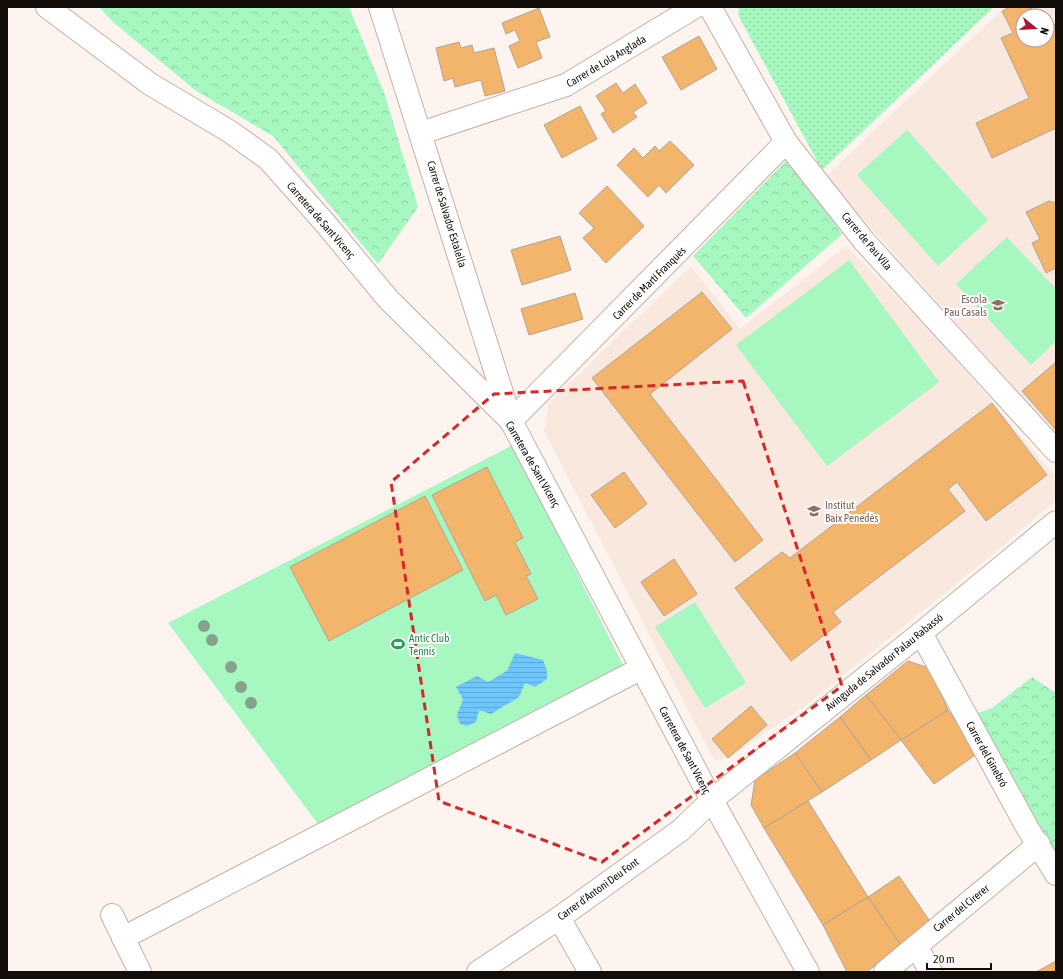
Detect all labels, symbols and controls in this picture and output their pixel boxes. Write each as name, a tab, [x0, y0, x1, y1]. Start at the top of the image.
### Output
north arrow	[1015, 8, 1055, 48]
text: N	[1038, 26, 1051, 36]
street label: Carrer de Lola Anglada	[564, 32, 648, 90]
street label: Carrer de Salvador Estalella	[425, 159, 469, 269]
street label: Carretera de Sant Vicenç	[285, 179, 358, 261]
street label: Carrer de Pau Vila	[840, 210, 894, 272]
street label: Carrer de Martí Franquès	[610, 244, 688, 322]
place label: Escola Pau Casals	[944, 293, 987, 318]
school or university icon: Escola Pau Casals	[990, 297, 1006, 313]
street label: Carretera de Sant Vicenç	[504, 419, 563, 510]
place label: Institut Baix Penedès	[825, 499, 879, 524]
school or university icon: Institut Baix Penedès	[806, 503, 822, 519]
street label: Avinguda de Salvador Palau Rabassó	[823, 611, 945, 713]
place label: Antic Club Tennis	[409, 632, 449, 657]
sports icon: Antic Club Tennis	[390, 636, 406, 652]
street label: Carretera de Sant Vicenç	[657, 704, 714, 796]
street label: Carrer del Ginebró	[964, 719, 1010, 789]
street label: Carrer d'Antoni Deu Font	[555, 855, 641, 923]
street label: Carrer del Cirerer	[931, 881, 992, 934]
scale bar	[927, 945, 991, 971]
text: 20 m	[933, 952, 955, 966]

